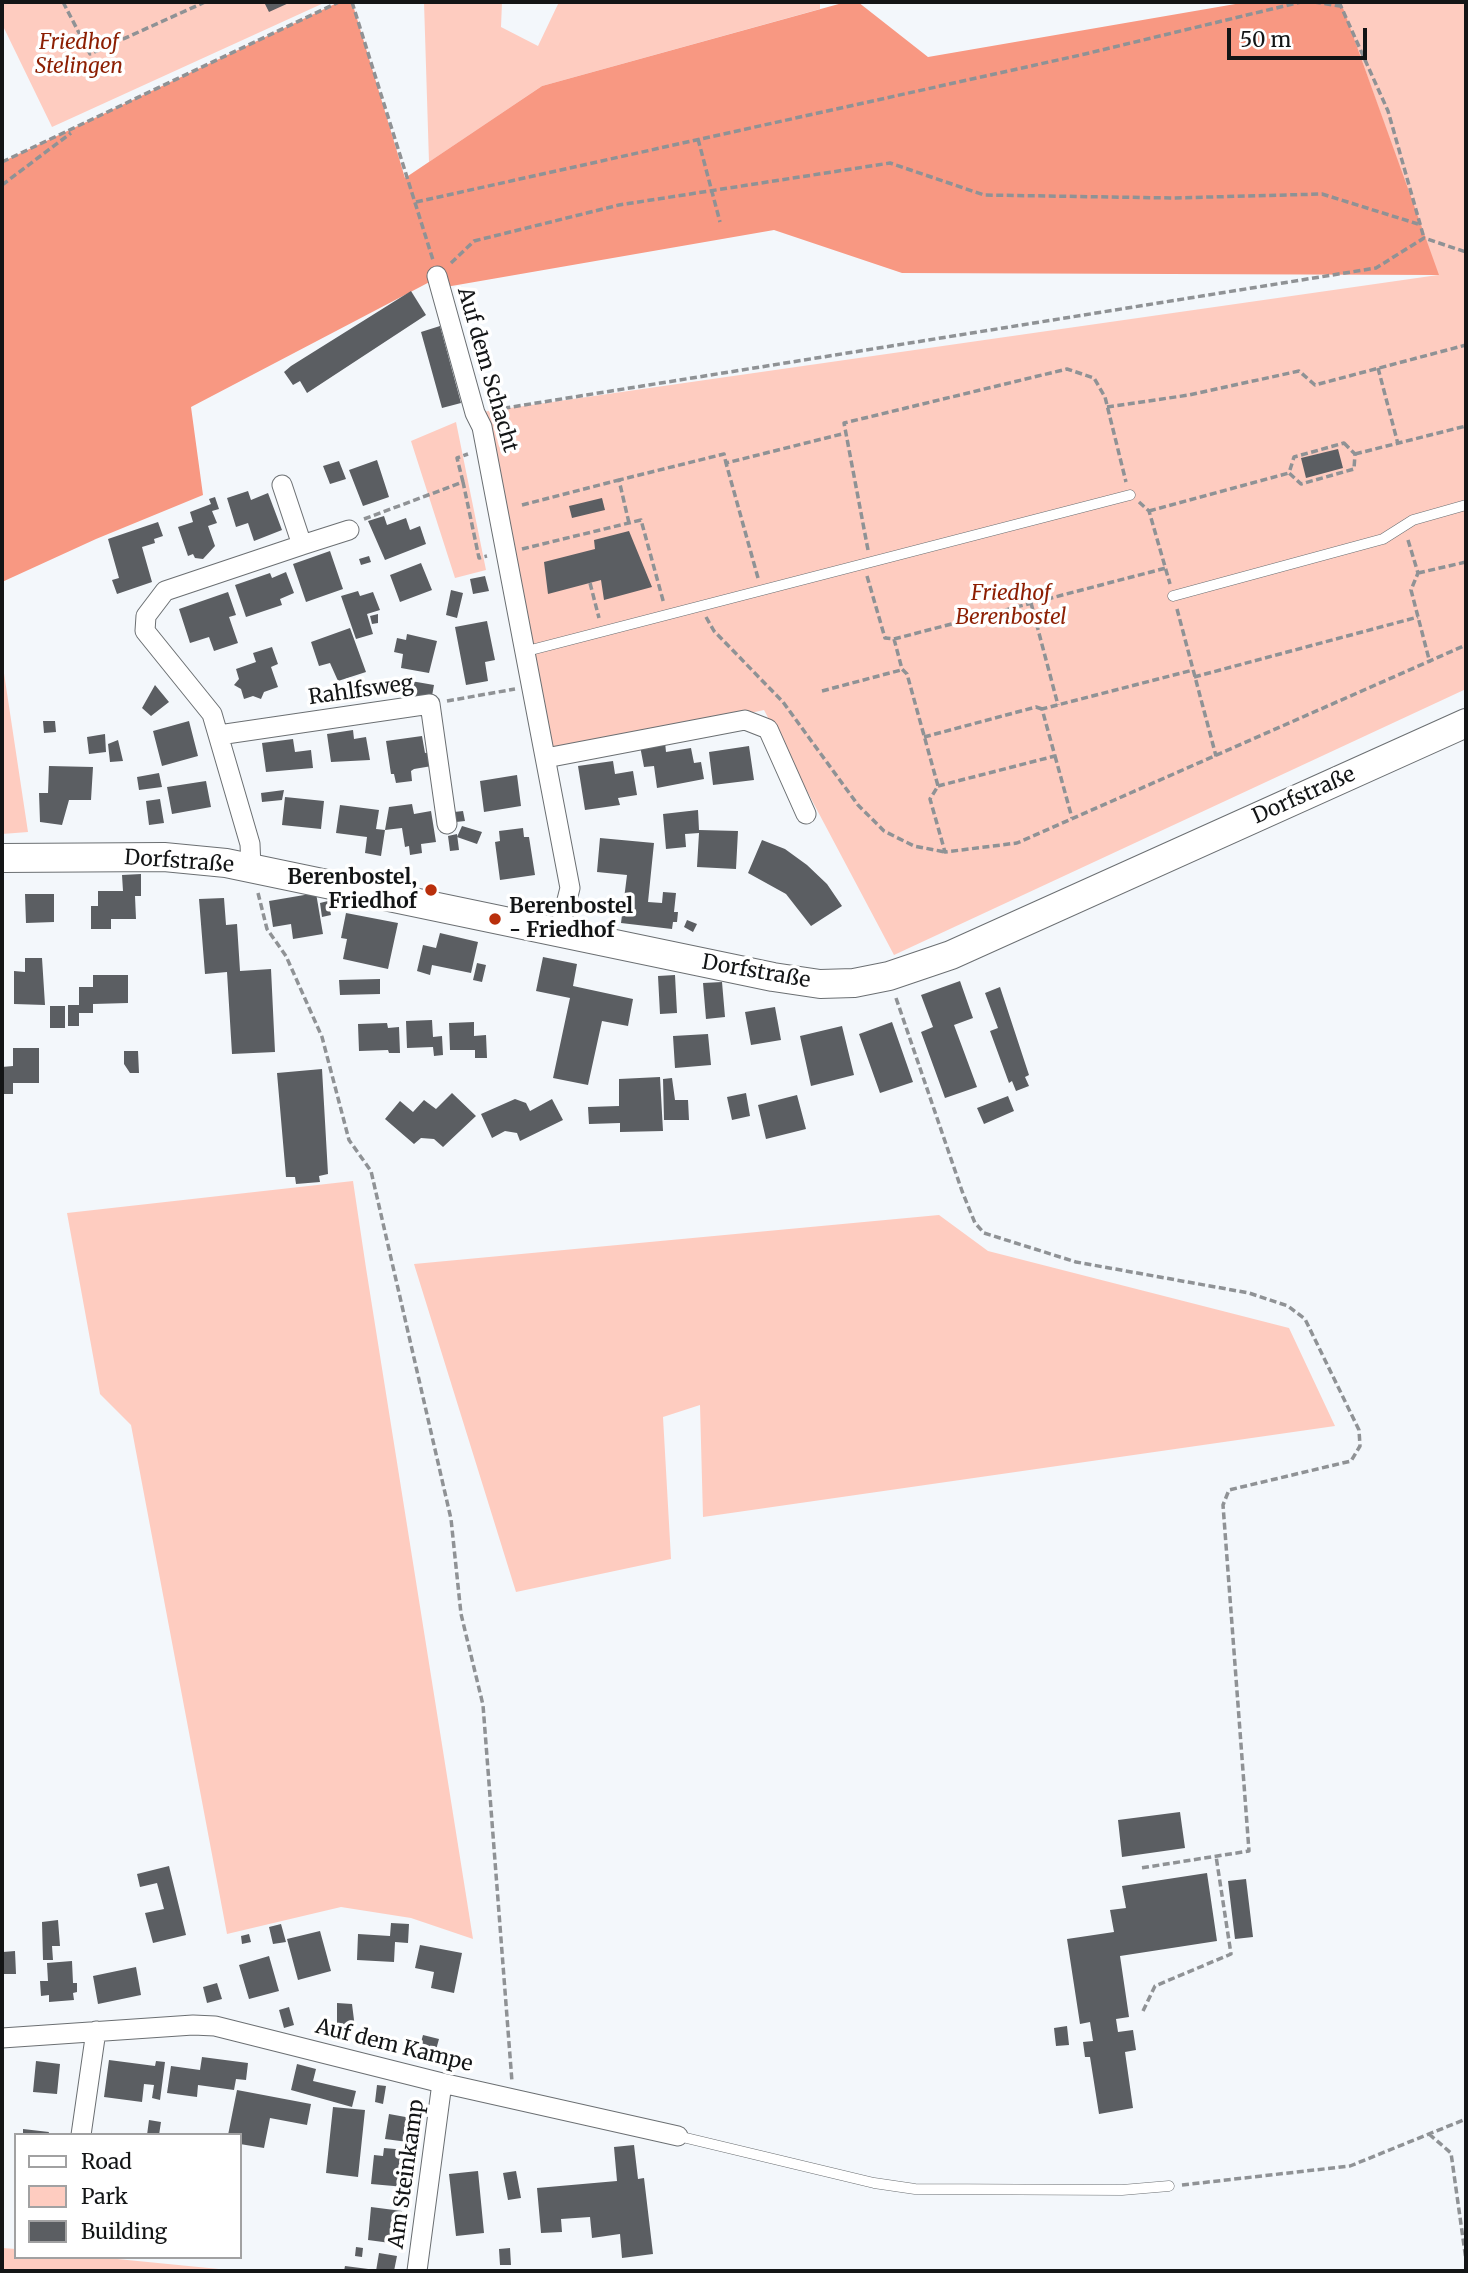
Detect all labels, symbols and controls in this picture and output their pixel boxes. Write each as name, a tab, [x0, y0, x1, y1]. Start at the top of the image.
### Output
scale bar	[1230, 14, 1370, 58]
text: 50 m	[1240, 26, 1291, 53]
park label: Friedhof Stelingen	[35, 30, 123, 80]
street label: Auf dem Schacht	[451, 285, 523, 455]
park label: Friedhof Berenbostel	[955, 581, 1067, 631]
street label: Rahlfsweg	[307, 671, 415, 711]
street label: Dorfstraße	[1249, 762, 1359, 830]
street label: Dorfstraße	[123, 846, 235, 878]
place label: Berenbostel, Friedhof	[287, 865, 417, 915]
marker: Berenbostel, Friedhof	[423, 882, 439, 898]
place label: Berenbostel - Friedhof	[509, 894, 633, 944]
marker: Berenbostel - Friedhof	[487, 911, 503, 927]
street label: Dorfstraße	[700, 950, 812, 994]
street label: Auf dem Kampe	[313, 2014, 475, 2078]
street label: Am Steinkamp	[384, 2098, 430, 2250]
legend	[14, 2133, 242, 2259]
text: Road	[81, 2148, 132, 2175]
text: Park	[81, 2183, 128, 2210]
text: Building	[81, 2218, 167, 2245]

